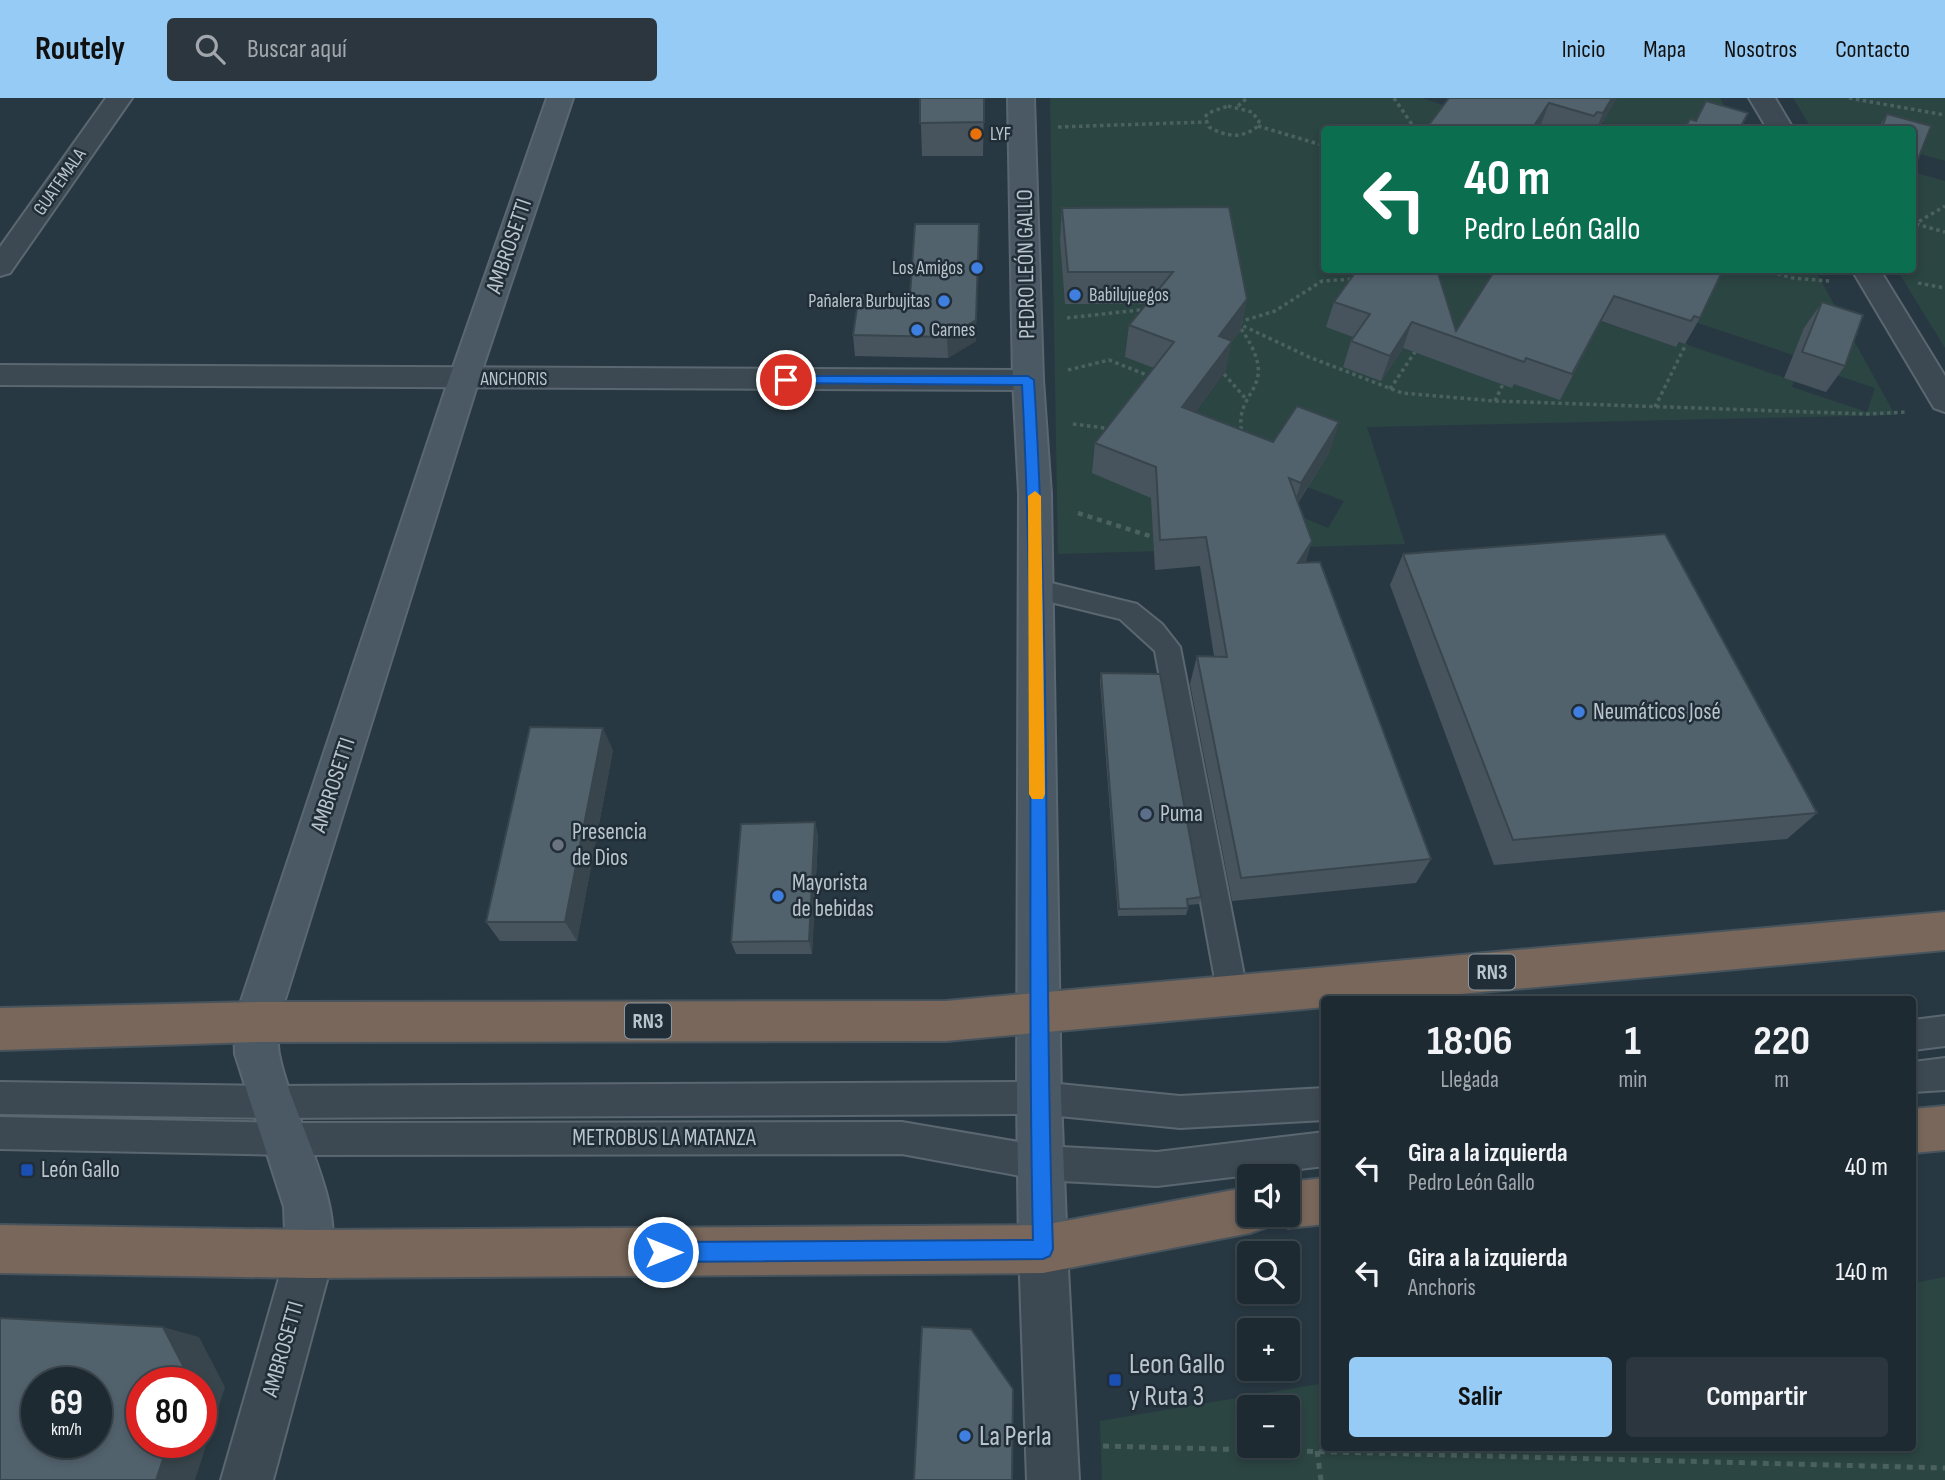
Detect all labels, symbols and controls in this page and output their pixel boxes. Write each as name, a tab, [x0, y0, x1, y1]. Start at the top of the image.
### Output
search box	[167, 18, 657, 81]
text: Routely	[35, 29, 125, 69]
icon: search	[191, 30, 229, 68]
text: Buscar aquí	[247, 34, 347, 65]
text: Inicio	[1562, 35, 1605, 64]
text: Mapa	[1643, 35, 1686, 64]
text: Nosotros	[1724, 35, 1797, 64]
text: Contacto	[1835, 35, 1910, 64]
place label: LYF	[990, 123, 1011, 146]
marker: LYF	[968, 126, 984, 142]
street label: GUATEMALA	[29, 143, 92, 220]
text: 40 m	[1464, 150, 1550, 209]
icon: left	[1349, 154, 1440, 245]
street label: PEDRO LEÓN GALLO	[1011, 189, 1041, 339]
street label: AMBROSETTI	[479, 195, 538, 298]
text: Pedro León Gallo	[1464, 210, 1640, 249]
place label: Los Amigos	[892, 257, 963, 280]
marker: Los Amigos	[969, 260, 985, 276]
place label: Babilujuegos	[1089, 284, 1169, 307]
marker: Babilujuegos	[1067, 287, 1083, 303]
place label: Pañalera Burbujitas	[808, 290, 930, 313]
marker: Pañalera Burbujitas	[936, 293, 952, 309]
place label: Carnes	[931, 319, 975, 342]
marker: Carnes	[909, 322, 925, 338]
pin	[756, 350, 816, 410]
icon: arrive	[767, 361, 805, 399]
street label: ANCHORIS	[480, 368, 547, 391]
place label: Neumáticos José	[1593, 698, 1721, 726]
marker: Neumáticos José	[1571, 704, 1587, 720]
street label: AMBROSETTI	[304, 734, 361, 837]
place label: Puma	[1160, 800, 1203, 828]
marker: Puma	[1138, 806, 1154, 822]
place label: Presencia de Dios	[572, 818, 647, 872]
marker: Presencia de Dios	[550, 837, 566, 853]
place label: Mayorista de bebidas	[792, 869, 874, 923]
marker: Mayorista de bebidas	[770, 888, 786, 904]
road number: RN3	[1469, 954, 1515, 990]
road number: RN3	[625, 1004, 671, 1038]
text: 18:06	[1427, 1016, 1512, 1067]
text: 1	[1625, 1016, 1641, 1067]
text: 220	[1753, 1016, 1810, 1067]
text: Llegada	[1441, 1066, 1499, 1094]
text: min	[1618, 1066, 1647, 1094]
text: m	[1774, 1066, 1789, 1094]
street label: METROBUS LA MATANZA	[572, 1124, 756, 1152]
text: Gira a la izquierda	[1408, 1138, 1568, 1169]
icon: left	[1349, 1149, 1387, 1187]
text: 40 m	[1845, 1152, 1888, 1183]
place label: León Gallo	[41, 1156, 120, 1184]
marker: León Gallo	[19, 1162, 35, 1178]
map controls	[1237, 1164, 1300, 1458]
button: sound	[1237, 1164, 1300, 1227]
text: Pedro León Gallo	[1408, 1169, 1535, 1197]
position arrow	[626, 1215, 700, 1289]
button: search	[1237, 1241, 1300, 1304]
text: Gira a la izquierda	[1408, 1243, 1568, 1274]
icon: left	[1349, 1254, 1387, 1292]
text: 140 m	[1836, 1257, 1888, 1288]
text: Anchoris	[1408, 1274, 1476, 1302]
street label: AMBROSETTI	[256, 1298, 310, 1401]
button: +	[1237, 1318, 1300, 1381]
place label: Leon Gallo y Ruta 3	[1129, 1348, 1225, 1413]
button: Salir	[1349, 1357, 1612, 1437]
button: Compartir	[1626, 1357, 1888, 1437]
speed limit sign: 80	[126, 1367, 217, 1458]
marker: Leon Gallo y Ruta 3	[1107, 1372, 1123, 1388]
text: 69	[50, 1382, 83, 1425]
button: −	[1237, 1395, 1300, 1458]
text: km/h	[51, 1419, 82, 1440]
place label: La Perla	[979, 1420, 1052, 1453]
marker: La Perla	[957, 1428, 973, 1444]

